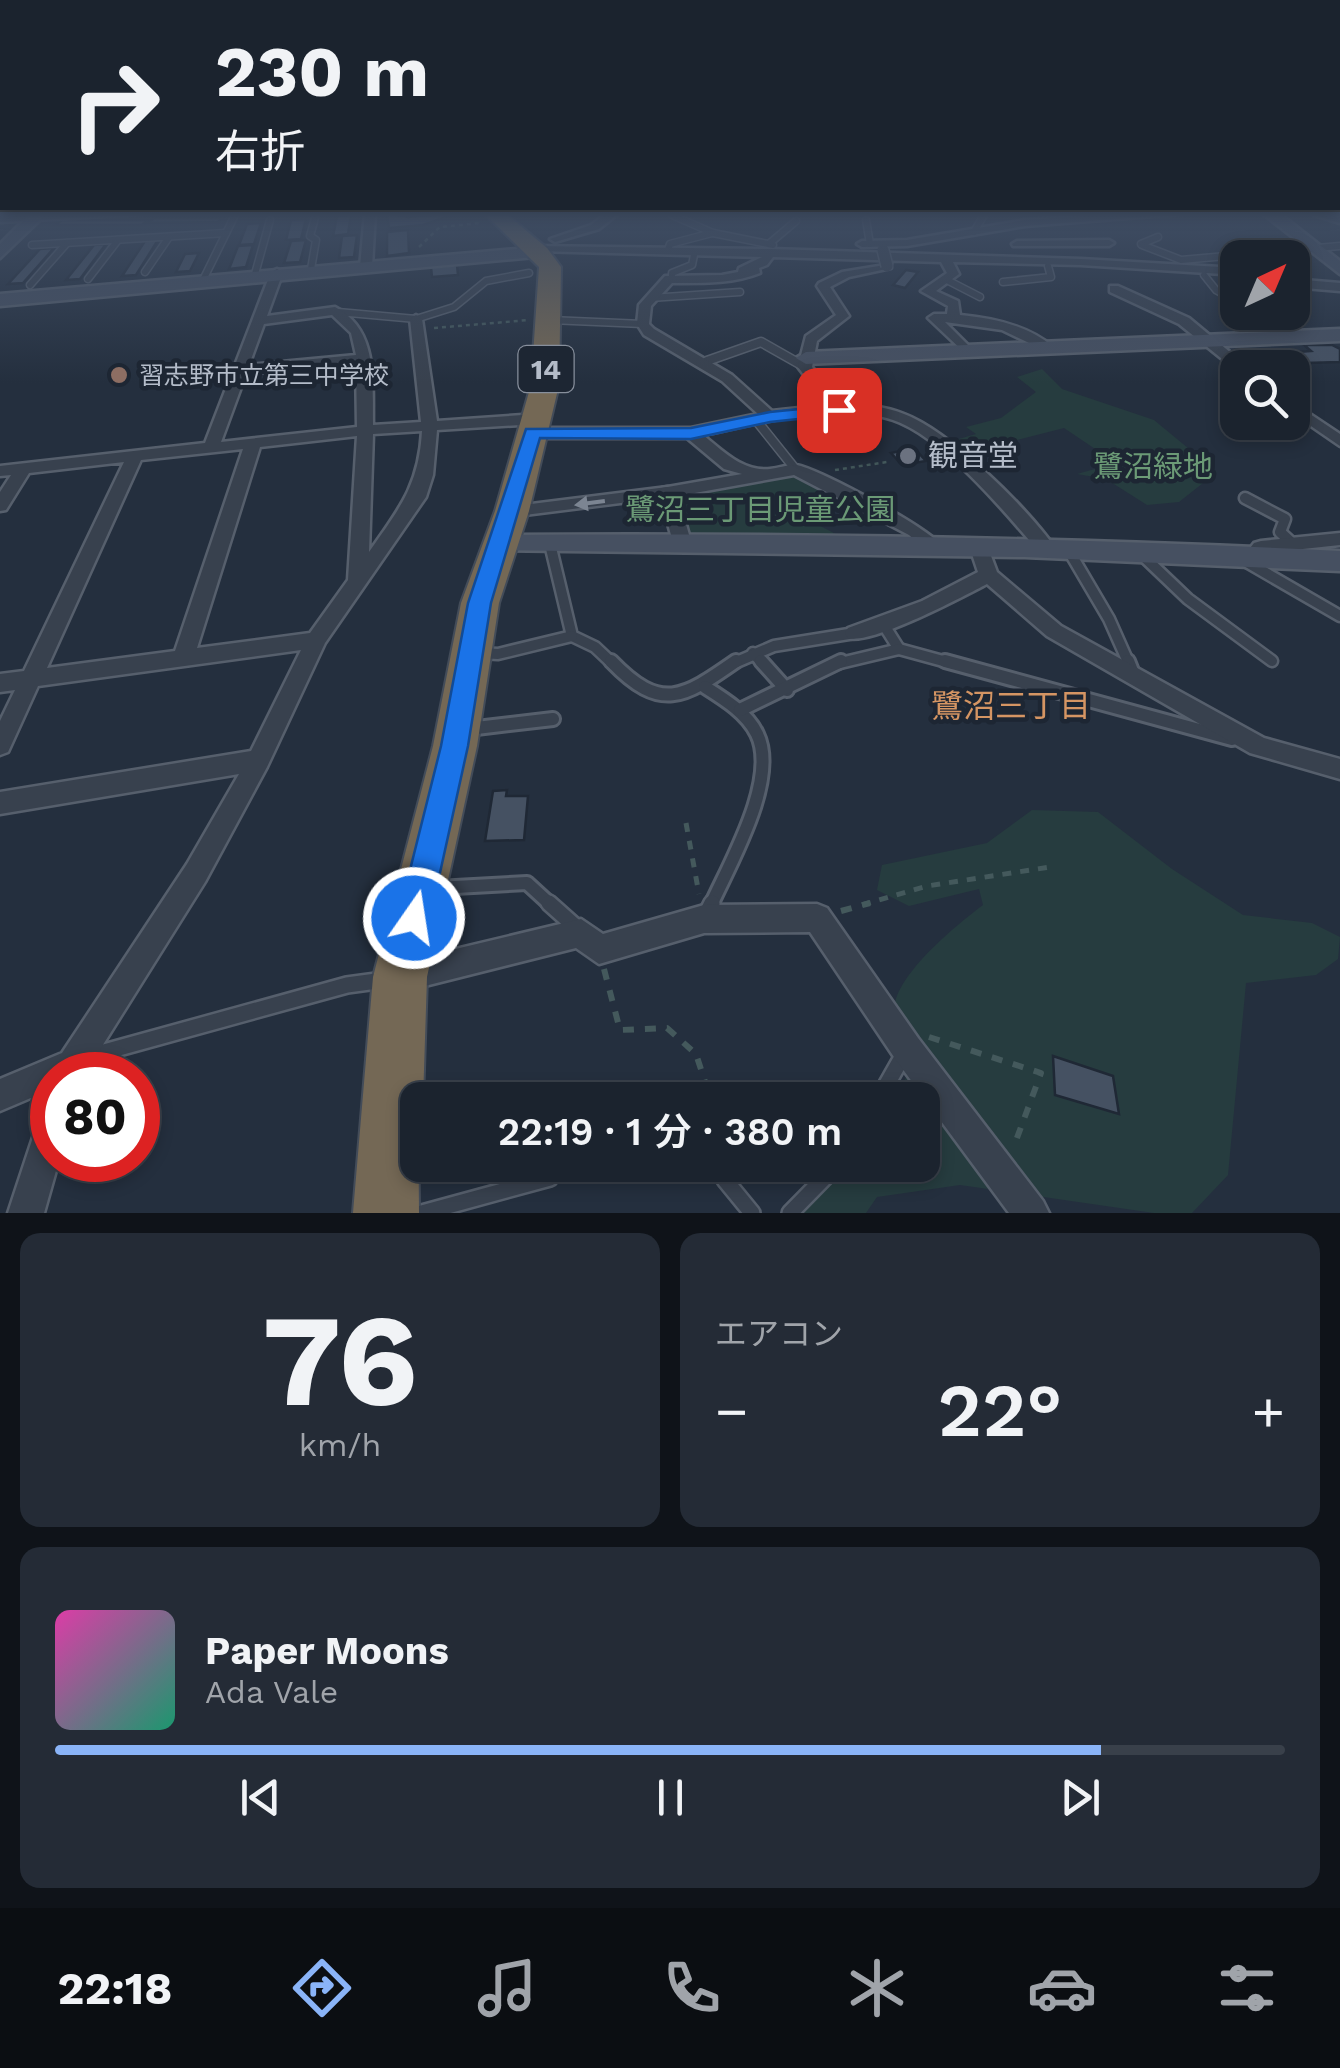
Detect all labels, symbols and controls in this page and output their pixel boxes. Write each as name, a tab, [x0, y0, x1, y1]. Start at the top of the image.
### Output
text: 230 m	[215, 31, 429, 113]
icon: right	[50, 40, 180, 170]
text: 右折	[215, 125, 305, 178]
north arrow	[1220, 240, 1310, 330]
map controls	[1220, 240, 1310, 440]
road number: 14	[518, 346, 574, 392]
button: search	[1220, 350, 1310, 440]
place label: 習志野市立第三中学校	[139, 361, 389, 390]
marker: 習志野市立第三中学校	[108, 364, 130, 386]
pin	[797, 368, 882, 453]
icon: arrive	[812, 383, 867, 438]
place label: 観音堂	[928, 438, 1018, 473]
marker: 観音堂	[897, 445, 919, 467]
park label: 鷺沼緑地	[1093, 449, 1213, 484]
park label: 鷺沼三丁目児童公園	[625, 492, 895, 527]
one-way arrow	[574, 496, 606, 512]
district label: 鷺沼三丁目	[931, 687, 1091, 725]
position arrow	[362, 866, 466, 970]
speed limit sign: 80	[30, 1052, 160, 1182]
text: 22:19 · 1 分 · 380 m	[498, 1110, 842, 1154]
text: 76	[262, 1284, 418, 1437]
text: エアコン	[715, 1315, 843, 1353]
text: 22°	[938, 1366, 1062, 1454]
text: −	[715, 1379, 748, 1443]
text: +	[1252, 1379, 1285, 1443]
text: km/h	[299, 1426, 381, 1464]
text: Paper Moons	[205, 1629, 449, 1673]
text: Ada Vale	[205, 1673, 338, 1711]
icon: previous	[233, 1770, 288, 1825]
icon: pause	[643, 1770, 698, 1825]
icon: next	[1053, 1770, 1108, 1825]
icon: directions	[287, 1953, 357, 2023]
icon: music	[472, 1953, 542, 2023]
icon: phone	[657, 1953, 727, 2023]
icon: climate	[842, 1953, 912, 2023]
icon: car	[1027, 1953, 1097, 2023]
icon: filters	[1212, 1953, 1282, 2023]
text: 22:18	[58, 1962, 172, 2015]

